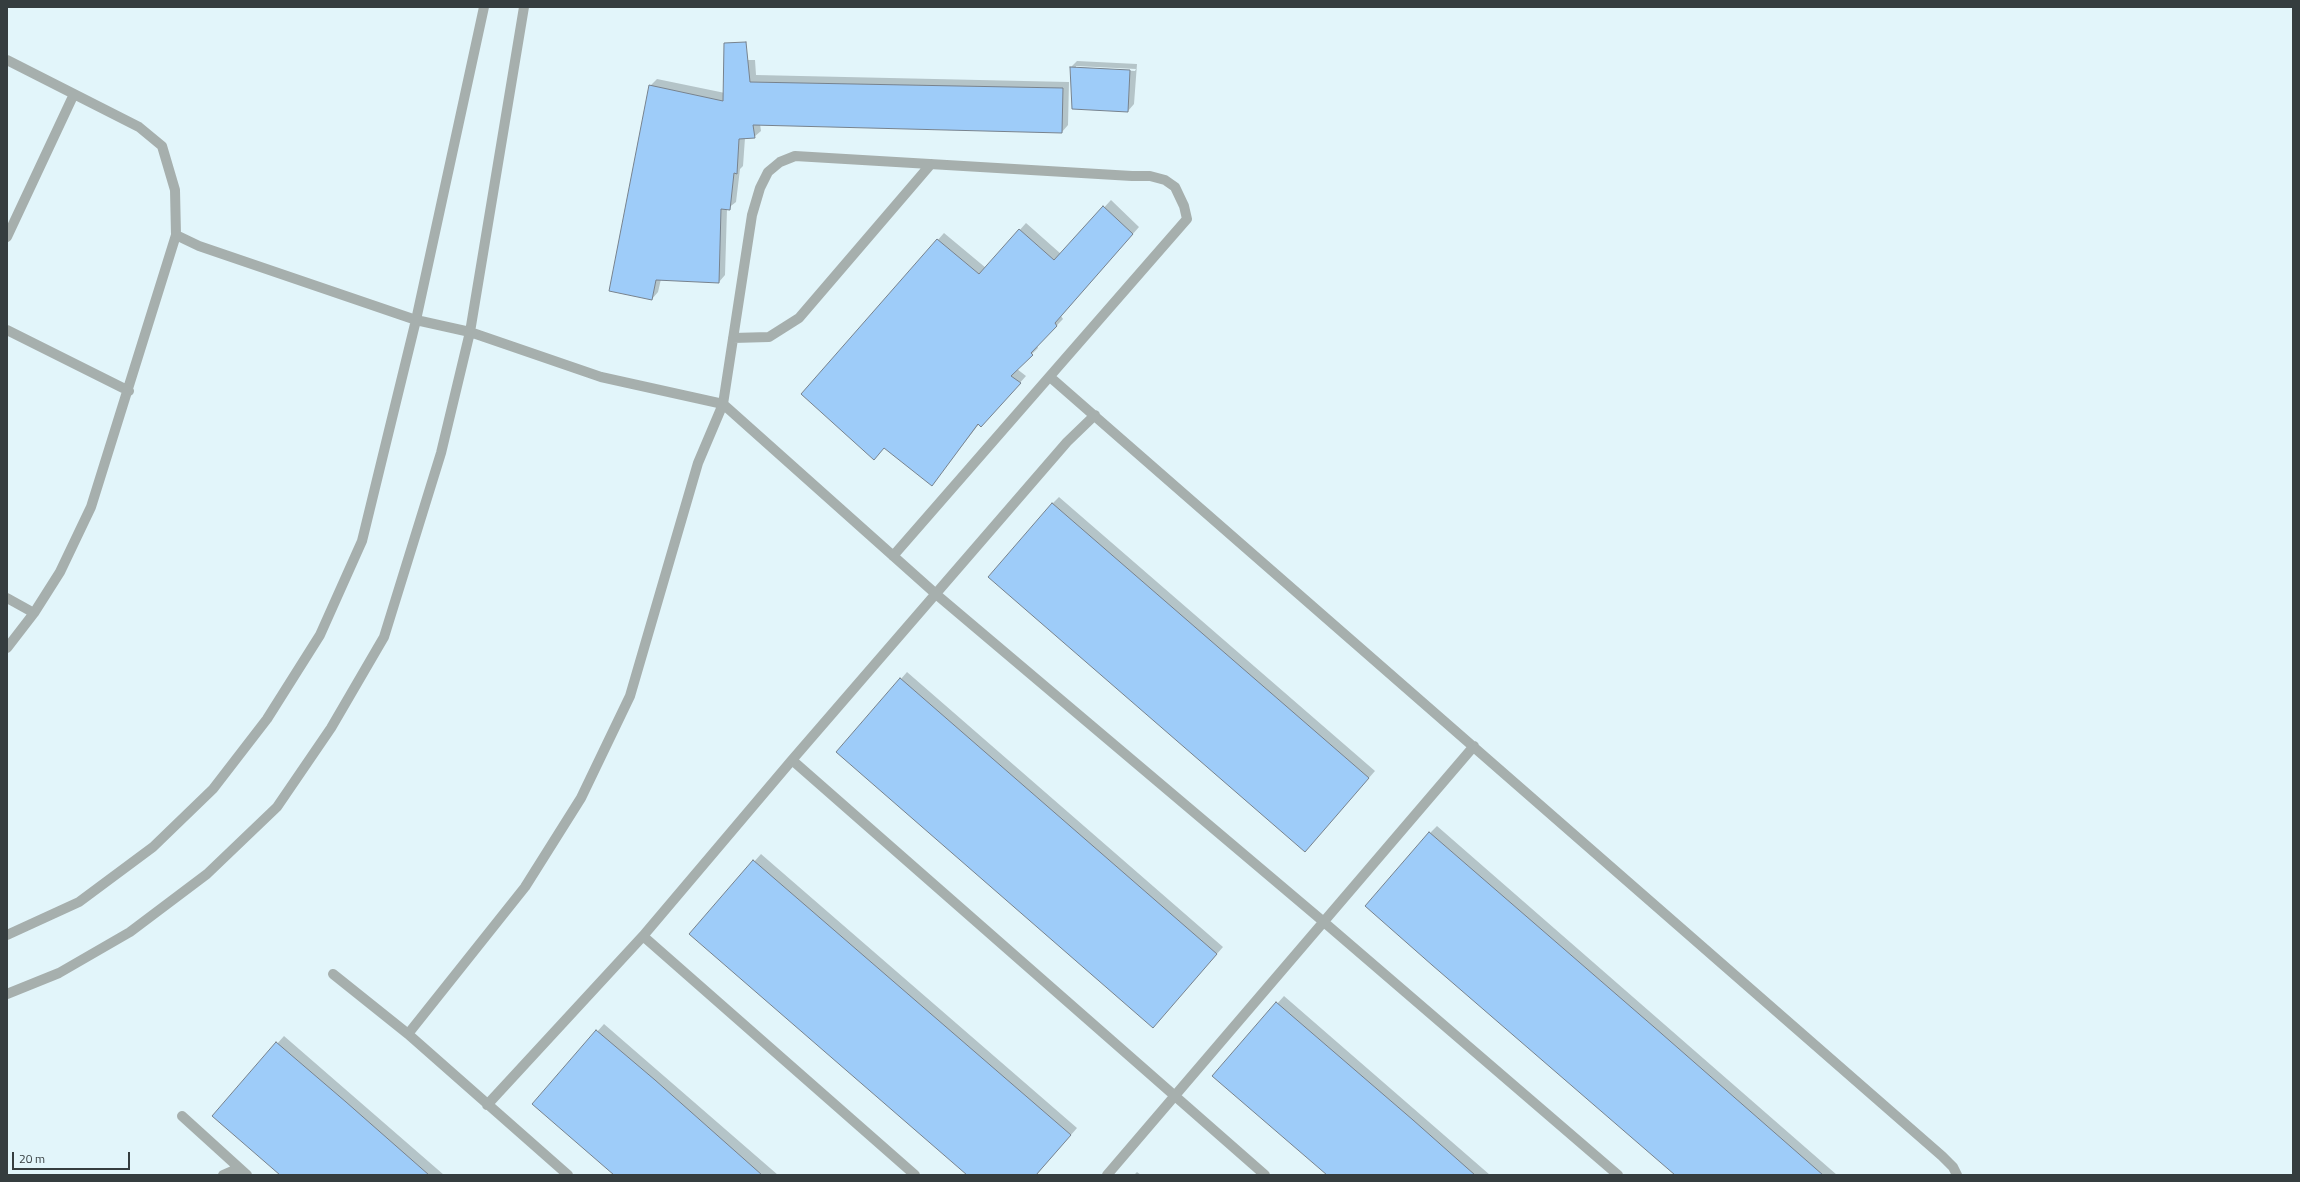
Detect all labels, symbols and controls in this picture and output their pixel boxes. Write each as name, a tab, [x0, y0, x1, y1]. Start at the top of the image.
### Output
scale bar	[14, 1144, 132, 1170]
text: 20 m	[19, 1149, 45, 1168]

